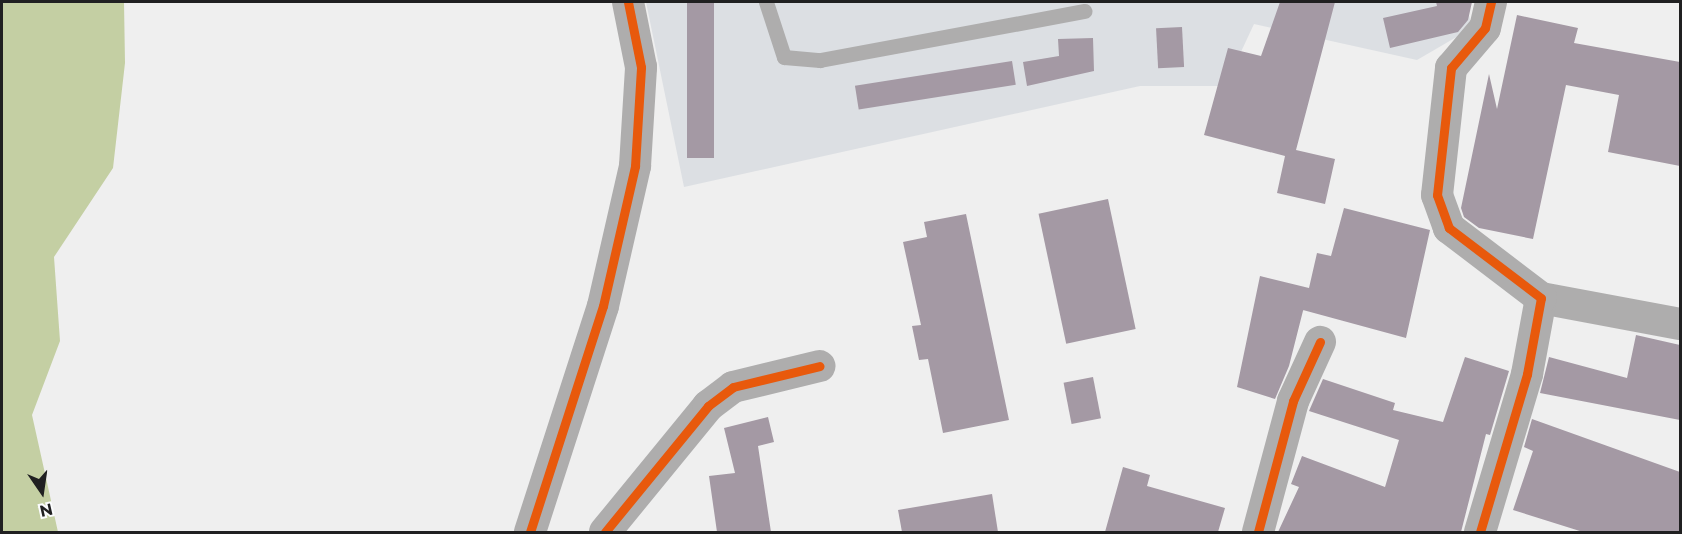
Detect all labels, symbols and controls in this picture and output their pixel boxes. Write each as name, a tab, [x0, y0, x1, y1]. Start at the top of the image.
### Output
north arrow	[12, 462, 72, 522]
text: N	[38, 499, 55, 521]

